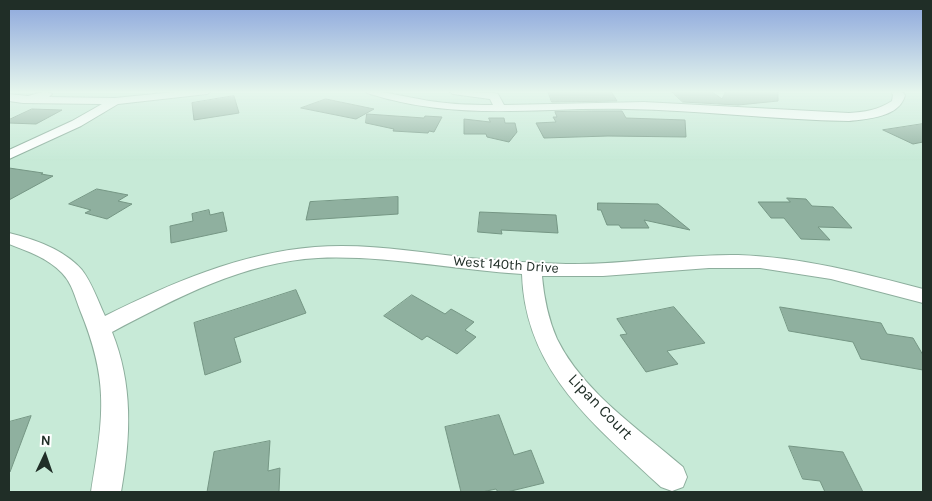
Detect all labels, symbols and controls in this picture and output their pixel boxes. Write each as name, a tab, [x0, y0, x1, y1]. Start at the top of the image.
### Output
street label: West 140th Drive	[453, 253, 559, 277]
street label: Lipan Court	[564, 370, 636, 444]
north arrow	[20, 431, 70, 481]
text: N	[40, 432, 51, 449]

